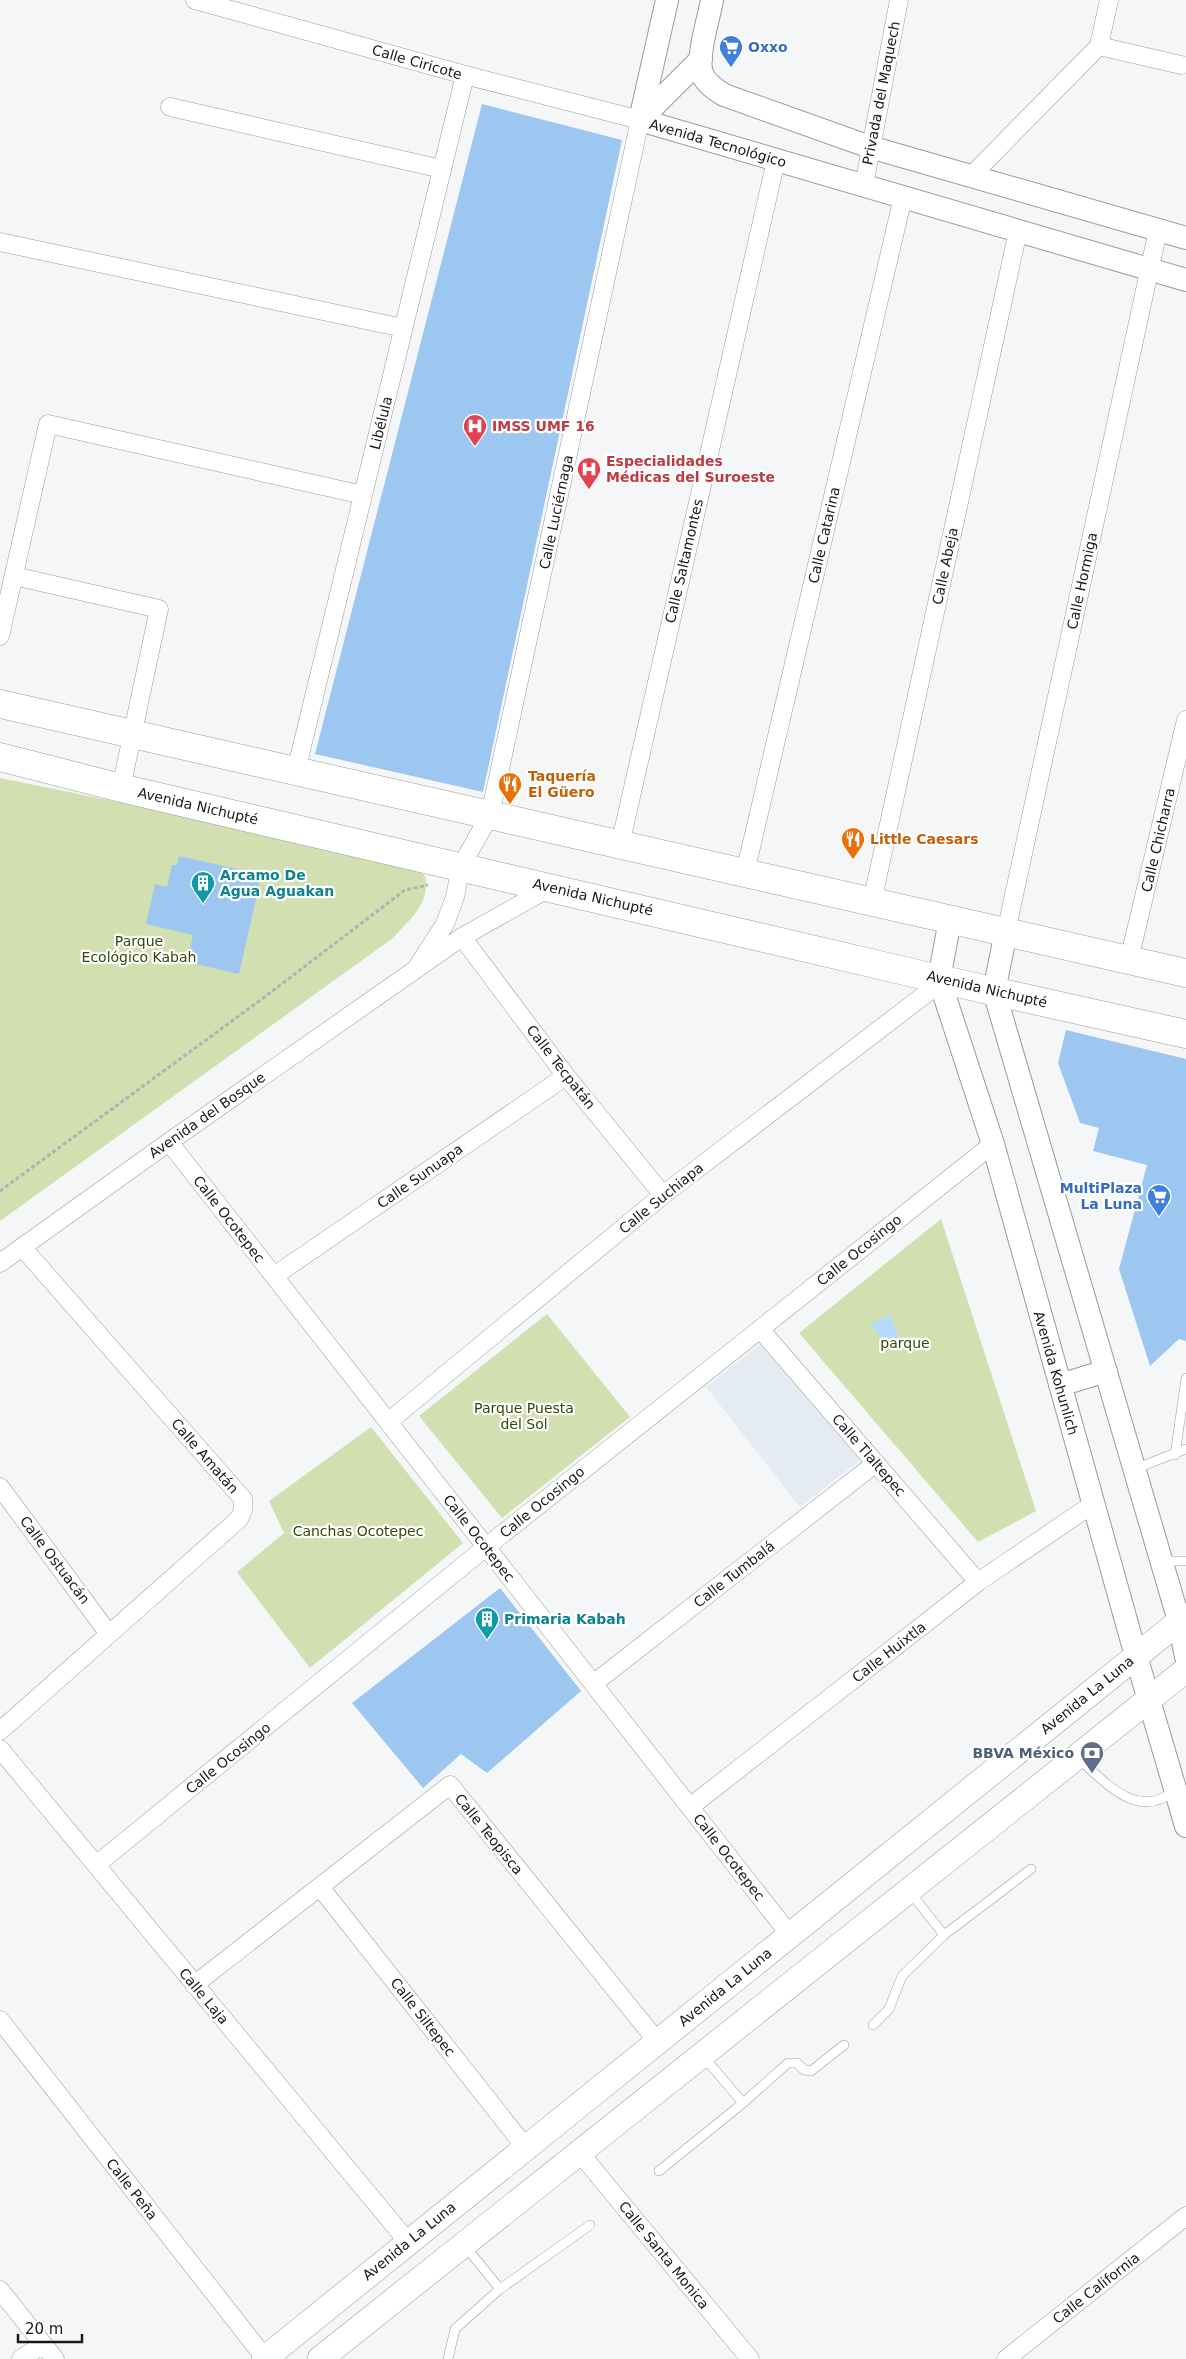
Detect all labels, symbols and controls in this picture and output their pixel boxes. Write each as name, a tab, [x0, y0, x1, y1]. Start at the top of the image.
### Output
street label: Privada del Maquech	[859, 20, 903, 166]
supermarket icon: Oxxo	[718, 34, 744, 68]
place label: Oxxo	[748, 39, 788, 55]
street label: Calle Ciricote	[370, 42, 464, 82]
street label: Avenida Tecnológico	[648, 116, 788, 170]
street label: Libélula	[367, 395, 395, 451]
hospital icon: IMSS UMF 16	[462, 413, 488, 447]
place label: IMSS UMF 16	[492, 418, 595, 434]
street label: Calle Luciérnaga	[536, 453, 576, 571]
place label: Especialidades Médicas del Suroeste	[606, 453, 775, 485]
hospital icon: Especialidades Médicas del Suroeste	[576, 456, 602, 490]
street label: Calle Catarina	[805, 485, 843, 585]
street label: Calle Saltamontes	[662, 497, 706, 625]
street label: Calle Abeja	[929, 526, 961, 606]
street label: Calle Hormiga	[1064, 531, 1100, 631]
place label: Taquería El Güero	[528, 768, 596, 800]
restaurant icon: Taquería El Güero	[497, 771, 523, 805]
street label: Avenida Nichupté	[136, 784, 260, 828]
street label: Calle Chicharra	[1138, 786, 1178, 894]
restaurant icon: Little Caesars	[840, 826, 866, 860]
place label: Little Caesars	[870, 831, 979, 847]
place label: Arcamo De Agua Aguakan	[220, 867, 334, 899]
building icon: Arcamo De Agua Aguakan	[190, 870, 216, 904]
street label: Avenida Nichupté	[531, 875, 655, 919]
park label: Parque Ecológico Kabah	[82, 933, 196, 965]
street label: Avenida Nichupté	[925, 967, 1049, 1011]
street label: Calle Tecpatán	[523, 1022, 599, 1112]
street label: Avenida del Bosque	[146, 1069, 268, 1161]
street label: Calle Sunuapa	[374, 1141, 466, 1211]
street label: Calle Suchiapa	[616, 1159, 706, 1237]
street label: Calle Ocotepec	[190, 1172, 268, 1266]
place label: MultiPlaza La Luna	[1060, 1180, 1142, 1212]
supermarket icon: MultiPlaza La Luna	[1146, 1183, 1172, 1217]
street label: Calle Ocosingo	[814, 1211, 904, 1289]
street label: Avenida Kohunlich	[1031, 1309, 1081, 1437]
park label: parque	[880, 1335, 930, 1351]
park label: Parque Puesta del Sol	[474, 1400, 574, 1432]
street label: Calle Tlaltepec	[829, 1411, 909, 1499]
street label: Calle Amatán	[168, 1415, 242, 1497]
street label: Calle Ocosingo	[497, 1463, 587, 1541]
street label: Calle Ocotepec	[440, 1491, 518, 1585]
street label: Calle Ostuacán	[17, 1513, 93, 1607]
park label: Canchas Ocotepec	[293, 1523, 423, 1539]
street label: Calle Tumbalá	[690, 1538, 778, 1610]
building icon: Primaria Kabah	[474, 1606, 500, 1640]
place label: Primaria Kabah	[504, 1611, 626, 1627]
street label: Calle Huixtla	[849, 1618, 929, 1686]
street label: Avenida La Luna	[1037, 1653, 1137, 1737]
street label: Calle Ocosingo	[183, 1719, 273, 1797]
bank icon: BBVA México	[1079, 1740, 1105, 1774]
place label: BBVA México	[972, 1745, 1074, 1761]
street label: Calle Teopisca	[452, 1791, 526, 1877]
street label: Calle Ocotepec	[690, 1810, 768, 1904]
street label: Avenida La Luna	[675, 1945, 775, 2029]
street label: Calle Laja	[176, 1965, 232, 2027]
street label: Calle Siltepec	[387, 1975, 459, 2059]
street label: Calle Peña	[103, 2155, 161, 2223]
street label: Calle Santa Monica	[616, 2198, 712, 2312]
street label: Avenida La Luna	[359, 2199, 459, 2283]
street label: Calle California	[1049, 2249, 1143, 2327]
scale bar	[18, 2312, 81, 2344]
text: 20 m	[25, 2320, 63, 2338]

